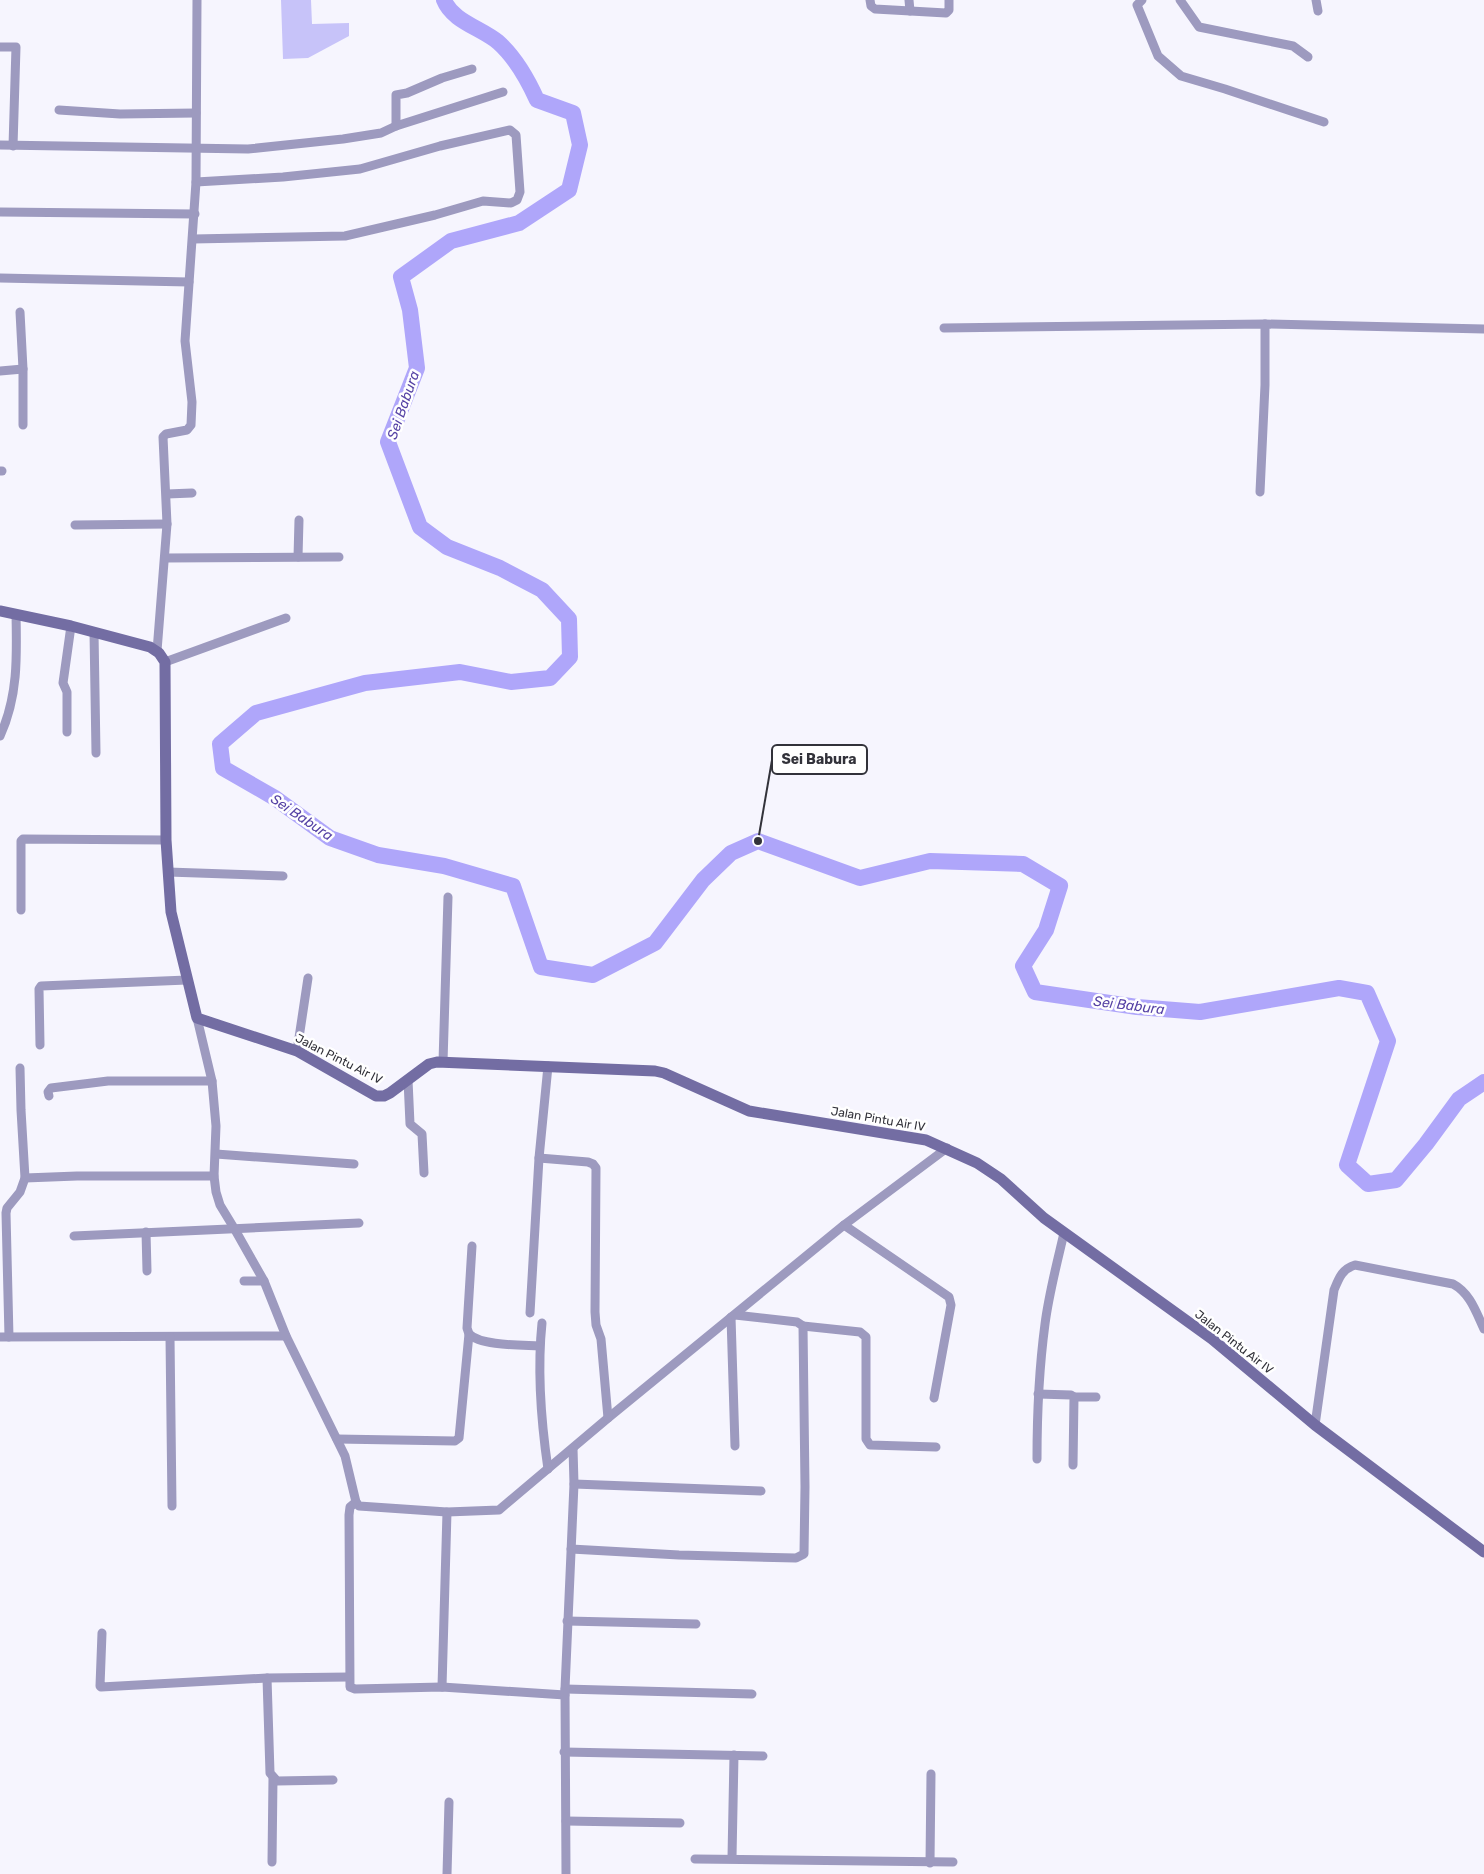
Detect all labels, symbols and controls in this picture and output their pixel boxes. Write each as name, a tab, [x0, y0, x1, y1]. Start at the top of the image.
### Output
water label: Sei Babura	[384, 369, 423, 442]
callout: Sei Babura	[772, 745, 867, 774]
text: Sei Babura	[781, 751, 857, 768]
water label: Sei Babura	[267, 790, 336, 844]
water label: Sei Babura	[1093, 993, 1165, 1018]
street label: Jalan Pintu Air IV	[293, 1031, 385, 1087]
street label: Jalan Pintu Air IV	[830, 1104, 926, 1134]
street label: Jalan Pintu Air IV	[1192, 1307, 1276, 1377]

